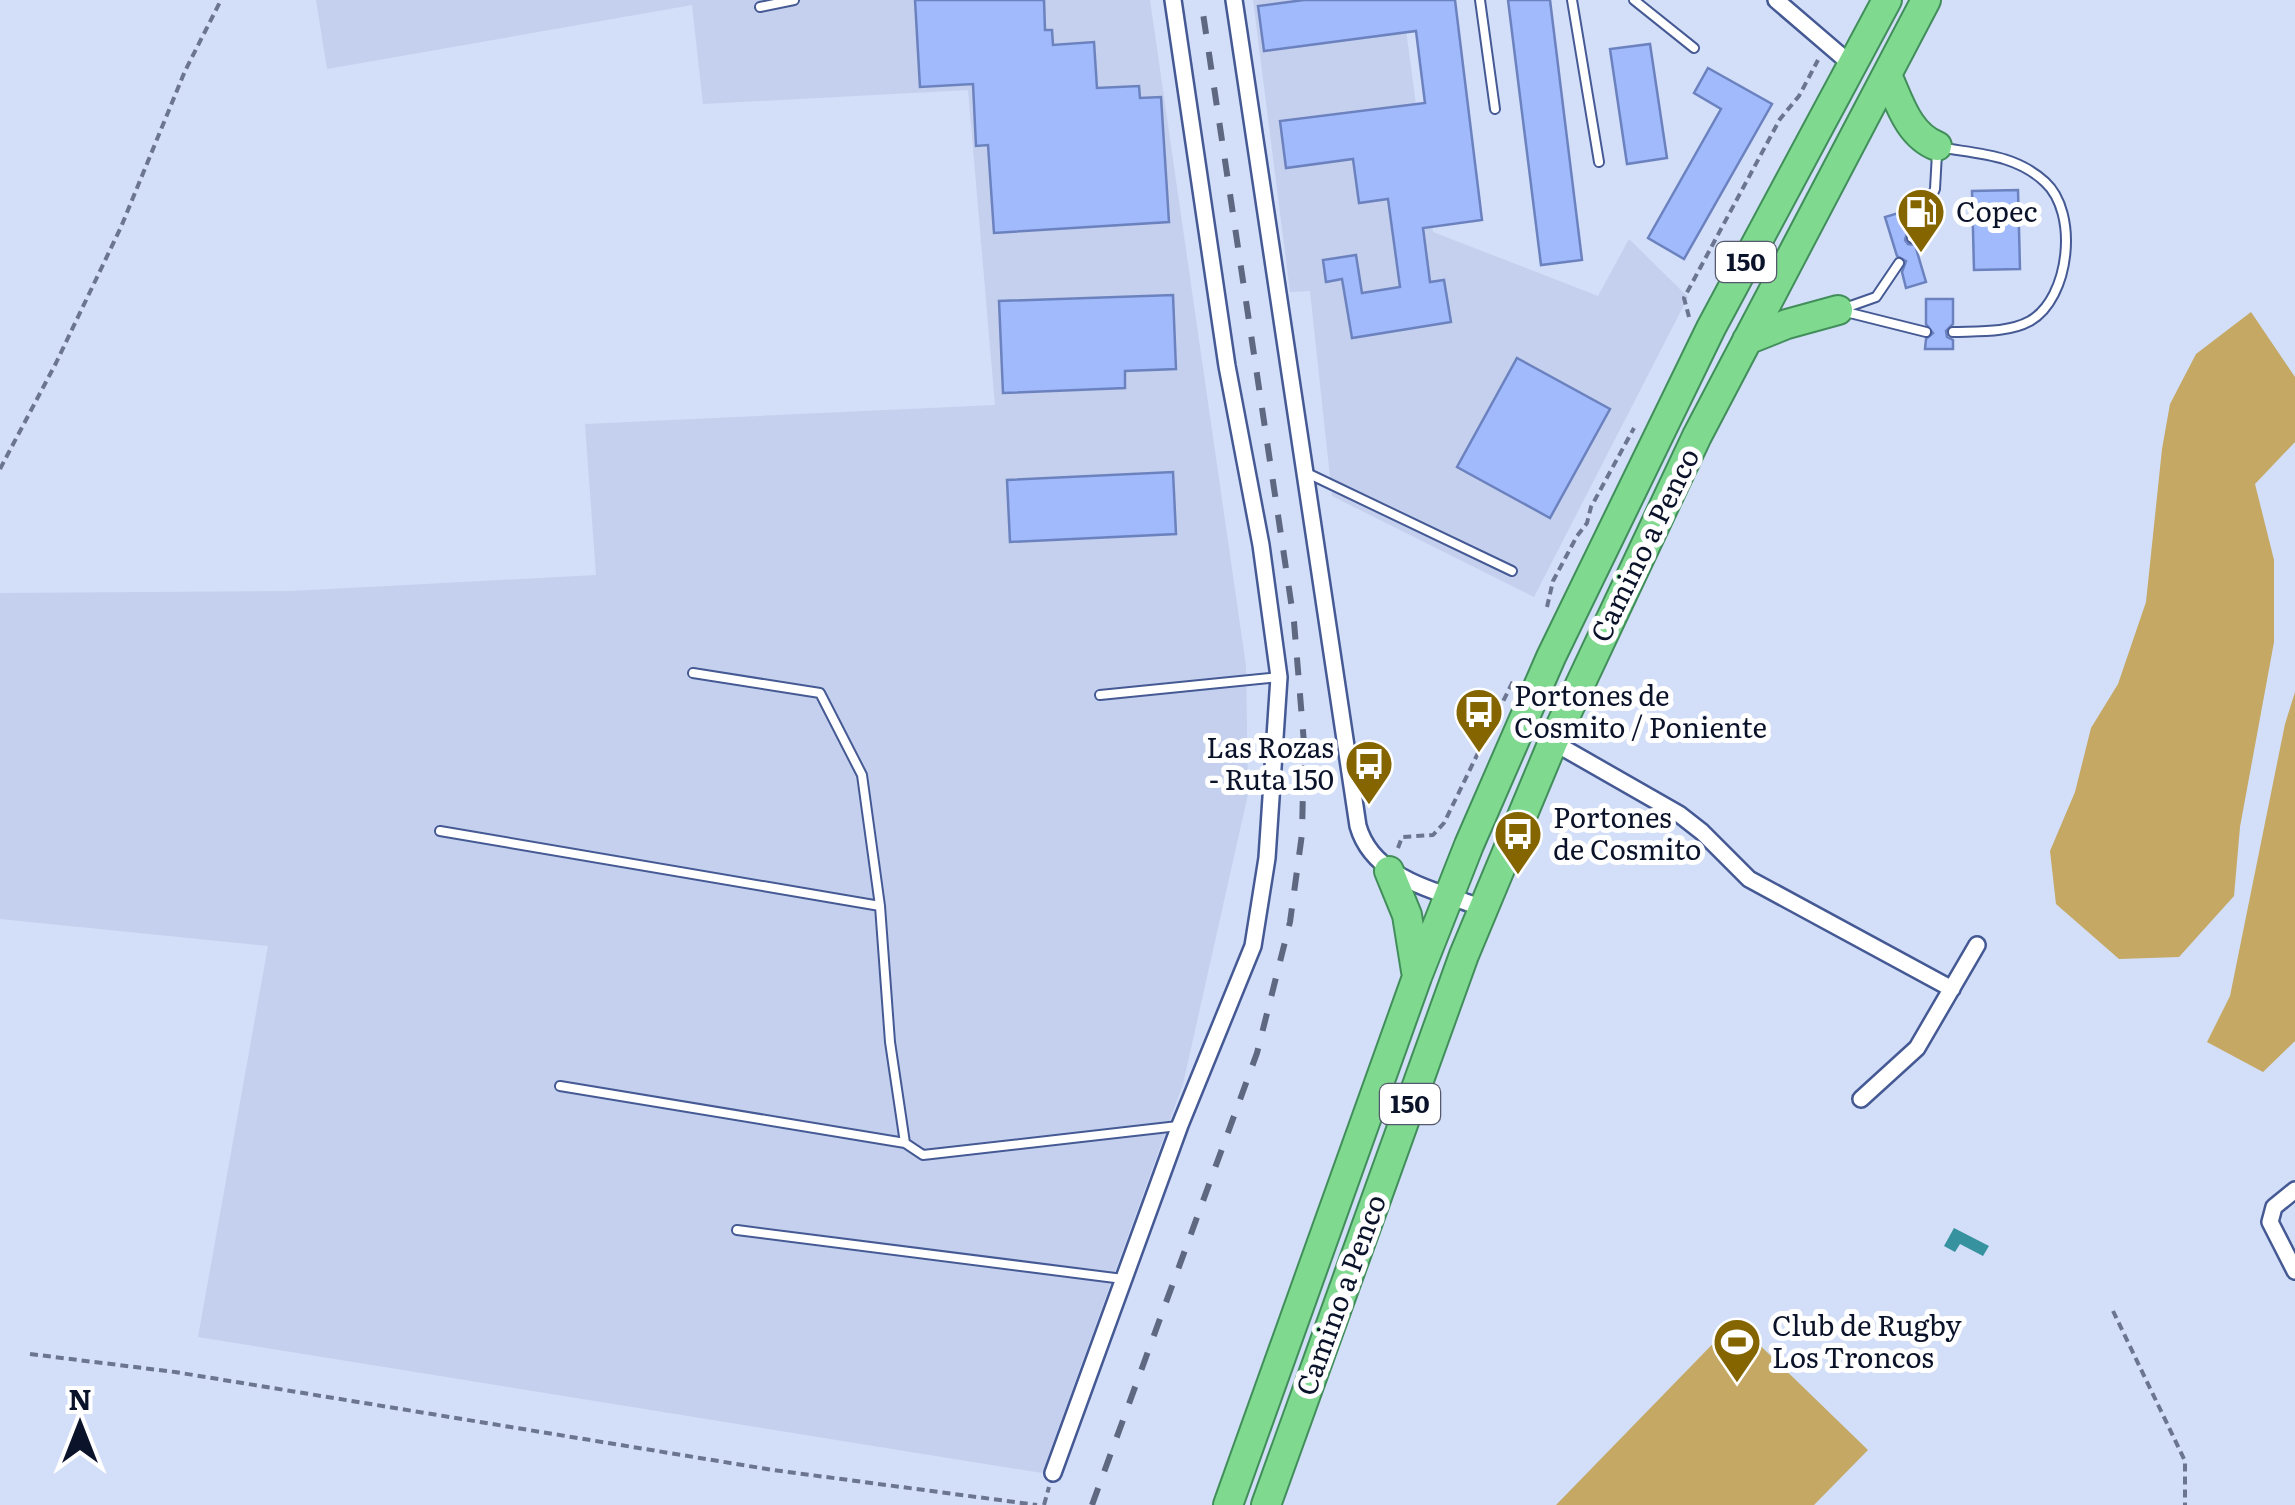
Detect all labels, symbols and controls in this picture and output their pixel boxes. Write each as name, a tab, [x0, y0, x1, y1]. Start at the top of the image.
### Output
fuel station icon: Copec	[1895, 186, 1947, 254]
place label: Copec	[1956, 189, 2038, 231]
road number: 150	[1716, 242, 1776, 282]
street label: Camino a Penco	[1578, 440, 1708, 648]
place label: Portones de Cosmito / Poniente	[1514, 673, 1767, 747]
bus stop icon: Portones de Cosmito / Poniente	[1453, 686, 1505, 754]
place label: Las Rozas - Ruta 150	[1206, 725, 1334, 799]
bus stop icon: Las Rozas - Ruta 150	[1343, 738, 1395, 806]
place label: Portones de Cosmito	[1553, 795, 1701, 869]
bus stop icon: Portones de Cosmito	[1492, 808, 1544, 876]
road number: 150	[1380, 1084, 1440, 1124]
street label: Camino a Penco	[1283, 1188, 1395, 1401]
place label: Club de Rugby Los Troncos	[1772, 1303, 1963, 1377]
sports icon: Club de Rugby Los Troncos	[1711, 1316, 1763, 1384]
north arrow	[30, 1375, 130, 1475]
text: N	[68, 1377, 92, 1419]

